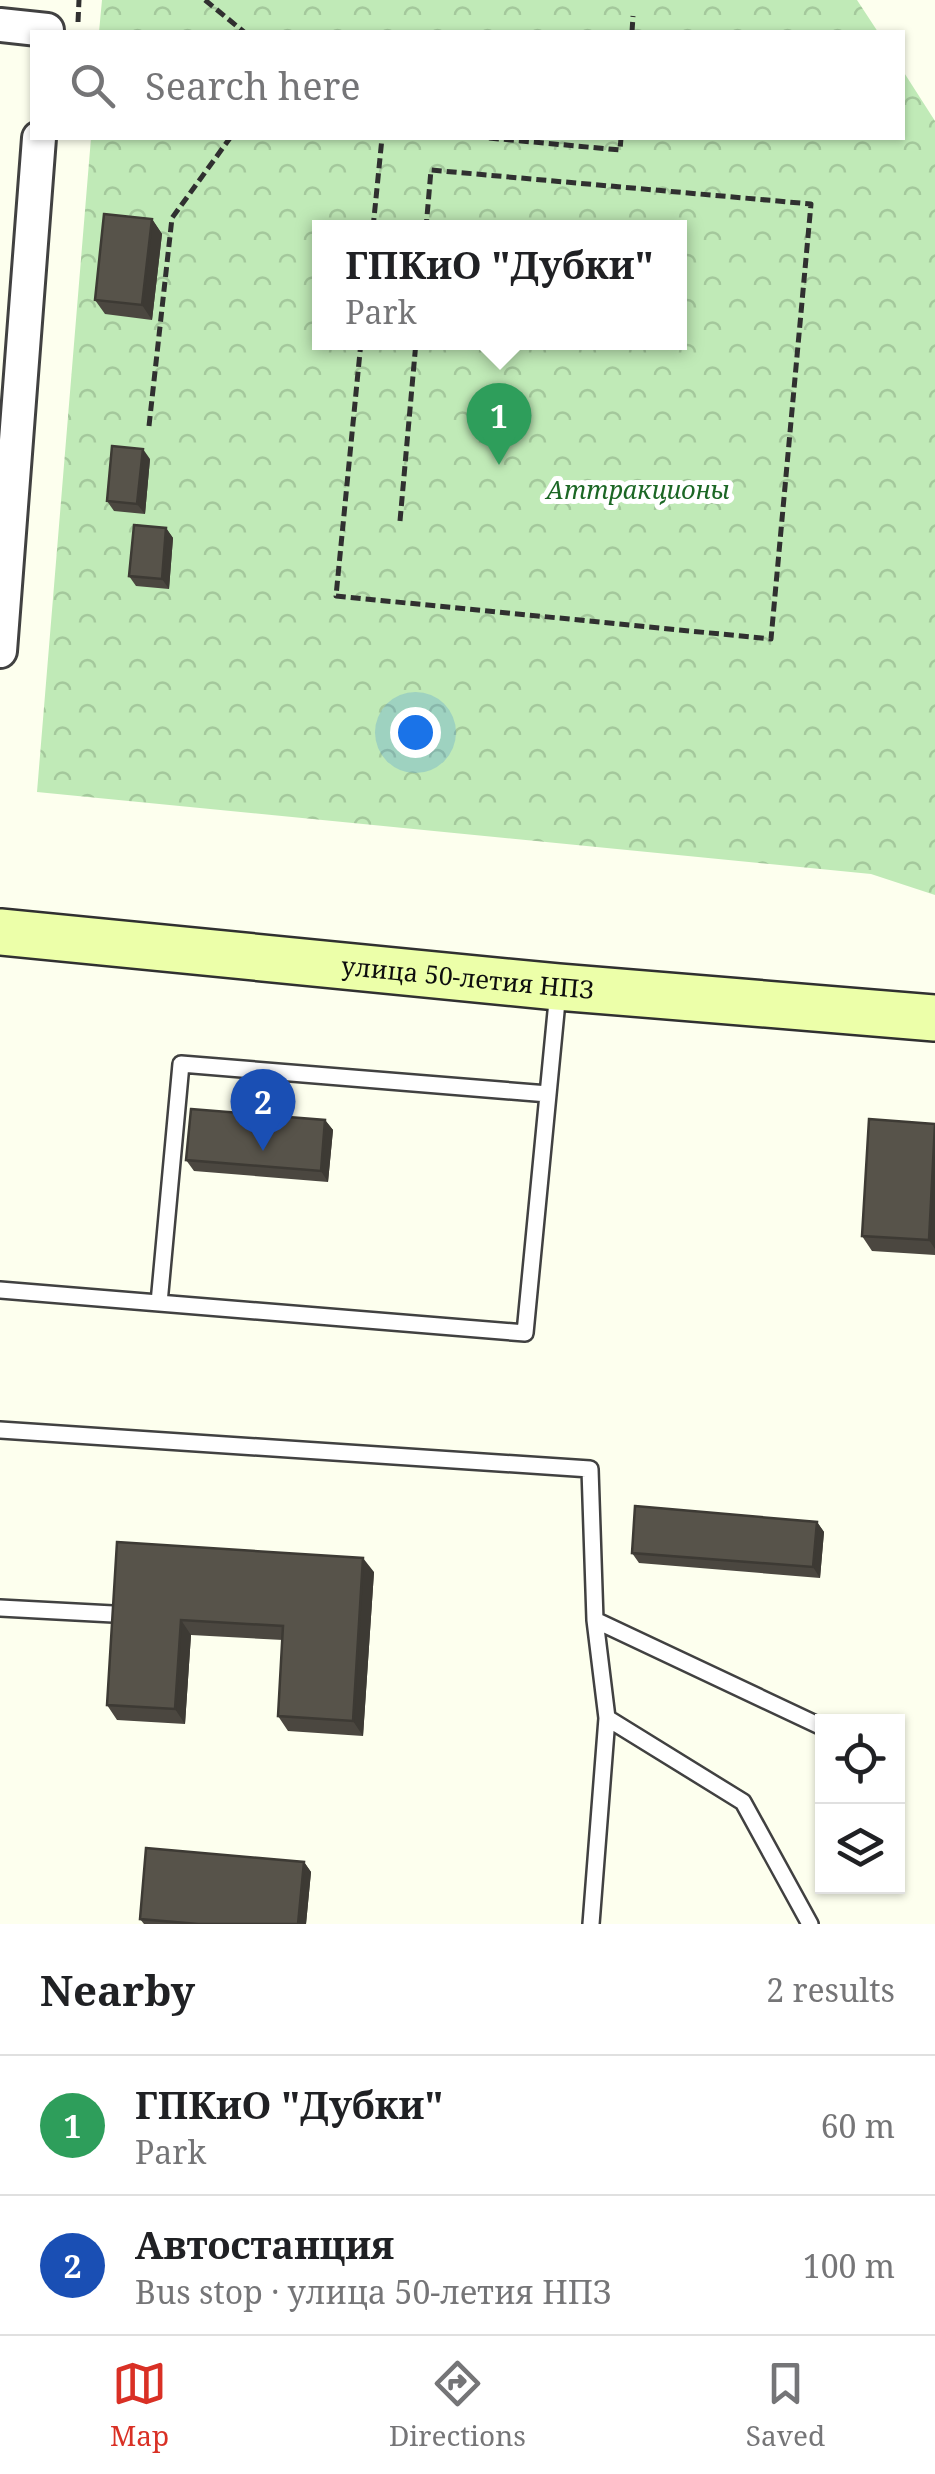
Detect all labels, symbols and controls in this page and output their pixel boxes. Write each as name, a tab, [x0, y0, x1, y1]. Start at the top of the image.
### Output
search box	[30, 30, 905, 140]
icon: search	[65, 58, 120, 113]
text: Search here	[145, 59, 361, 111]
popup	[312, 220, 687, 350]
text: ГПКиО "Дубки"	[345, 238, 654, 290]
text: Park	[345, 290, 416, 333]
pin: 1	[466, 382, 532, 465]
park label: Аттракционы	[544, 472, 730, 506]
your location	[390, 707, 441, 758]
street label: улица 50-летия НПЗ	[340, 948, 595, 1006]
pin: 2	[230, 1068, 296, 1151]
map controls	[815, 1714, 905, 1894]
button: locate	[815, 1714, 905, 1804]
button: layers	[815, 1804, 905, 1894]
text: Nearby	[40, 1961, 195, 2018]
text: 2 results	[766, 1968, 895, 2011]
text: ГПКиО "Дубки"	[135, 2078, 444, 2130]
text: 1	[63, 2104, 82, 2147]
text: 60 m	[821, 2104, 895, 2147]
text: Park	[135, 2130, 206, 2173]
text: Автостанция	[135, 2218, 394, 2270]
text: 2	[63, 2244, 82, 2287]
text: 100 m	[803, 2244, 895, 2287]
text: Bus stop · улица 50-летия НПЗ	[135, 2270, 612, 2313]
tab: Map	[110, 2356, 169, 2454]
tab: Directions	[389, 2356, 526, 2454]
tab: Saved	[746, 2356, 825, 2454]

